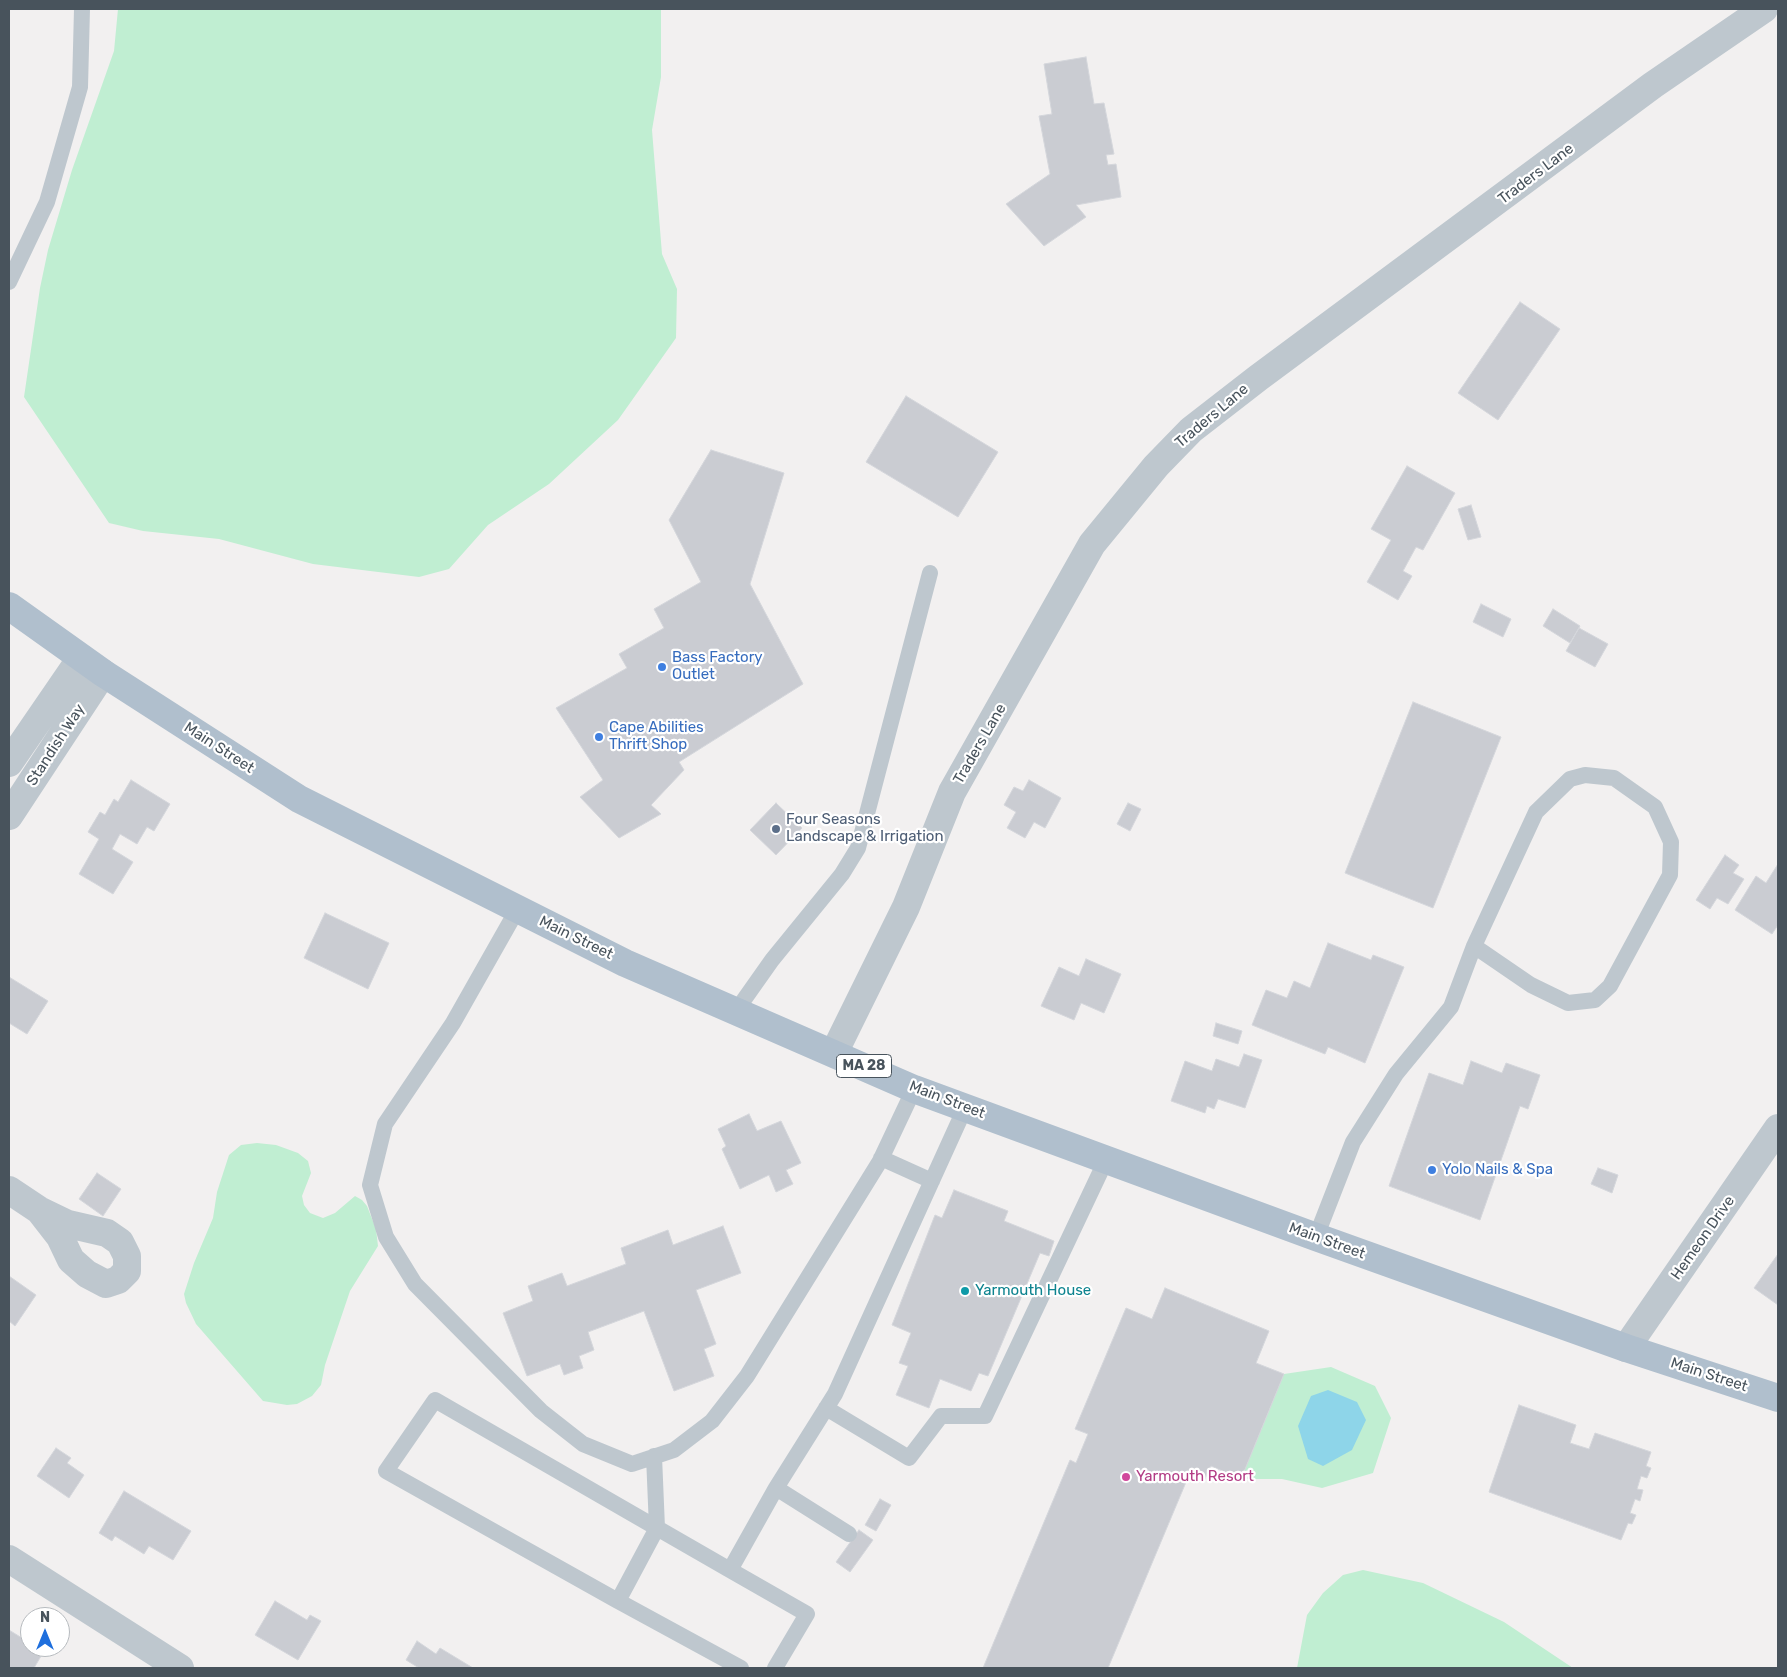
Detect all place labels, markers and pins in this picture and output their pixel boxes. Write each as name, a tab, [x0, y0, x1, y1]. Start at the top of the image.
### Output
place label: Bass Factory Outlet	[672, 649, 763, 684]
marker: Bass Factory Outlet	[656, 661, 668, 673]
place label: Cape Abilities Thrift Shop	[609, 719, 704, 754]
marker: Cape Abilities Thrift Shop	[593, 731, 605, 743]
place label: Four Seasons Landscape & Irrigation	[786, 811, 944, 846]
marker: Four Seasons Landscape & Irrigation	[770, 823, 782, 835]
place label: Yolo Nails & Spa	[1442, 1161, 1553, 1179]
marker: Yolo Nails & Spa	[1426, 1164, 1438, 1176]
place label: Yarmouth House	[975, 1282, 1091, 1300]
marker: Yarmouth House	[959, 1285, 971, 1297]
place label: Yarmouth Resort	[1136, 1468, 1254, 1486]
marker: Yarmouth Resort	[1120, 1471, 1132, 1483]

